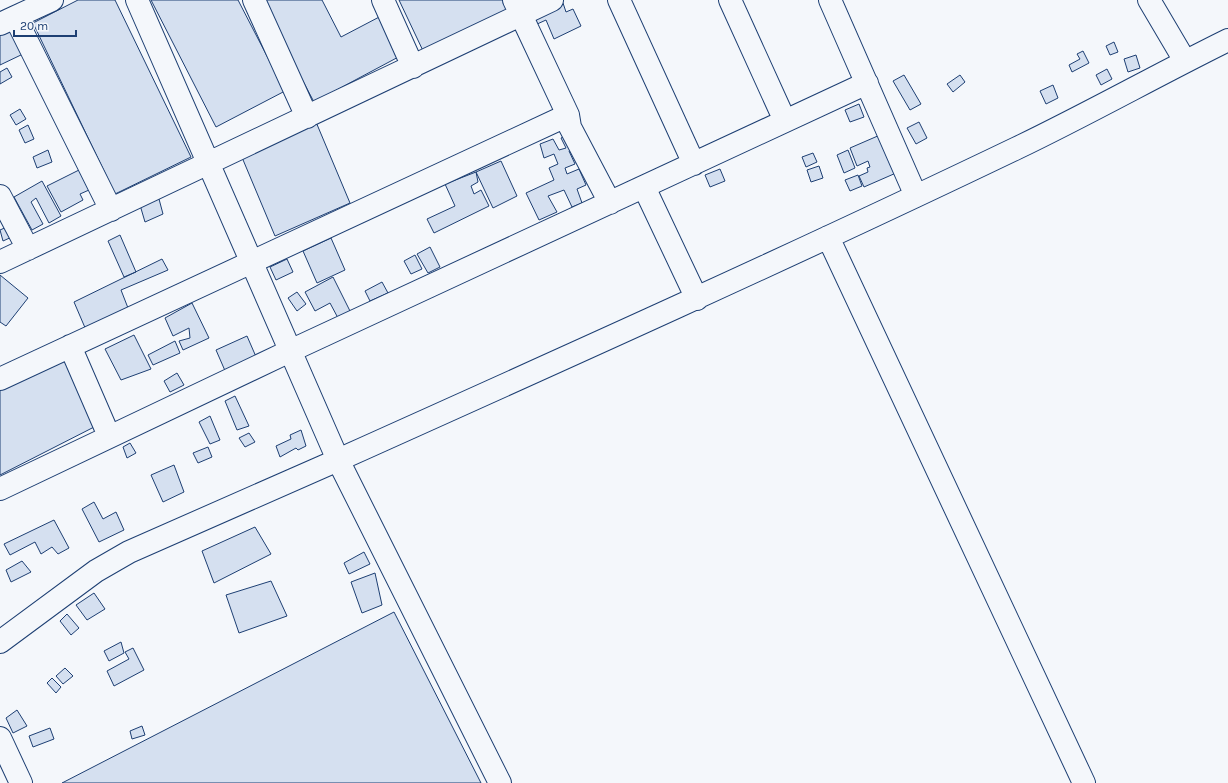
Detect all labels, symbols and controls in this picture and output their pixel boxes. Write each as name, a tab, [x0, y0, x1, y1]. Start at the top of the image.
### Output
scale bar	[14, 12, 76, 38]
text: 20 m	[20, 19, 48, 33]

